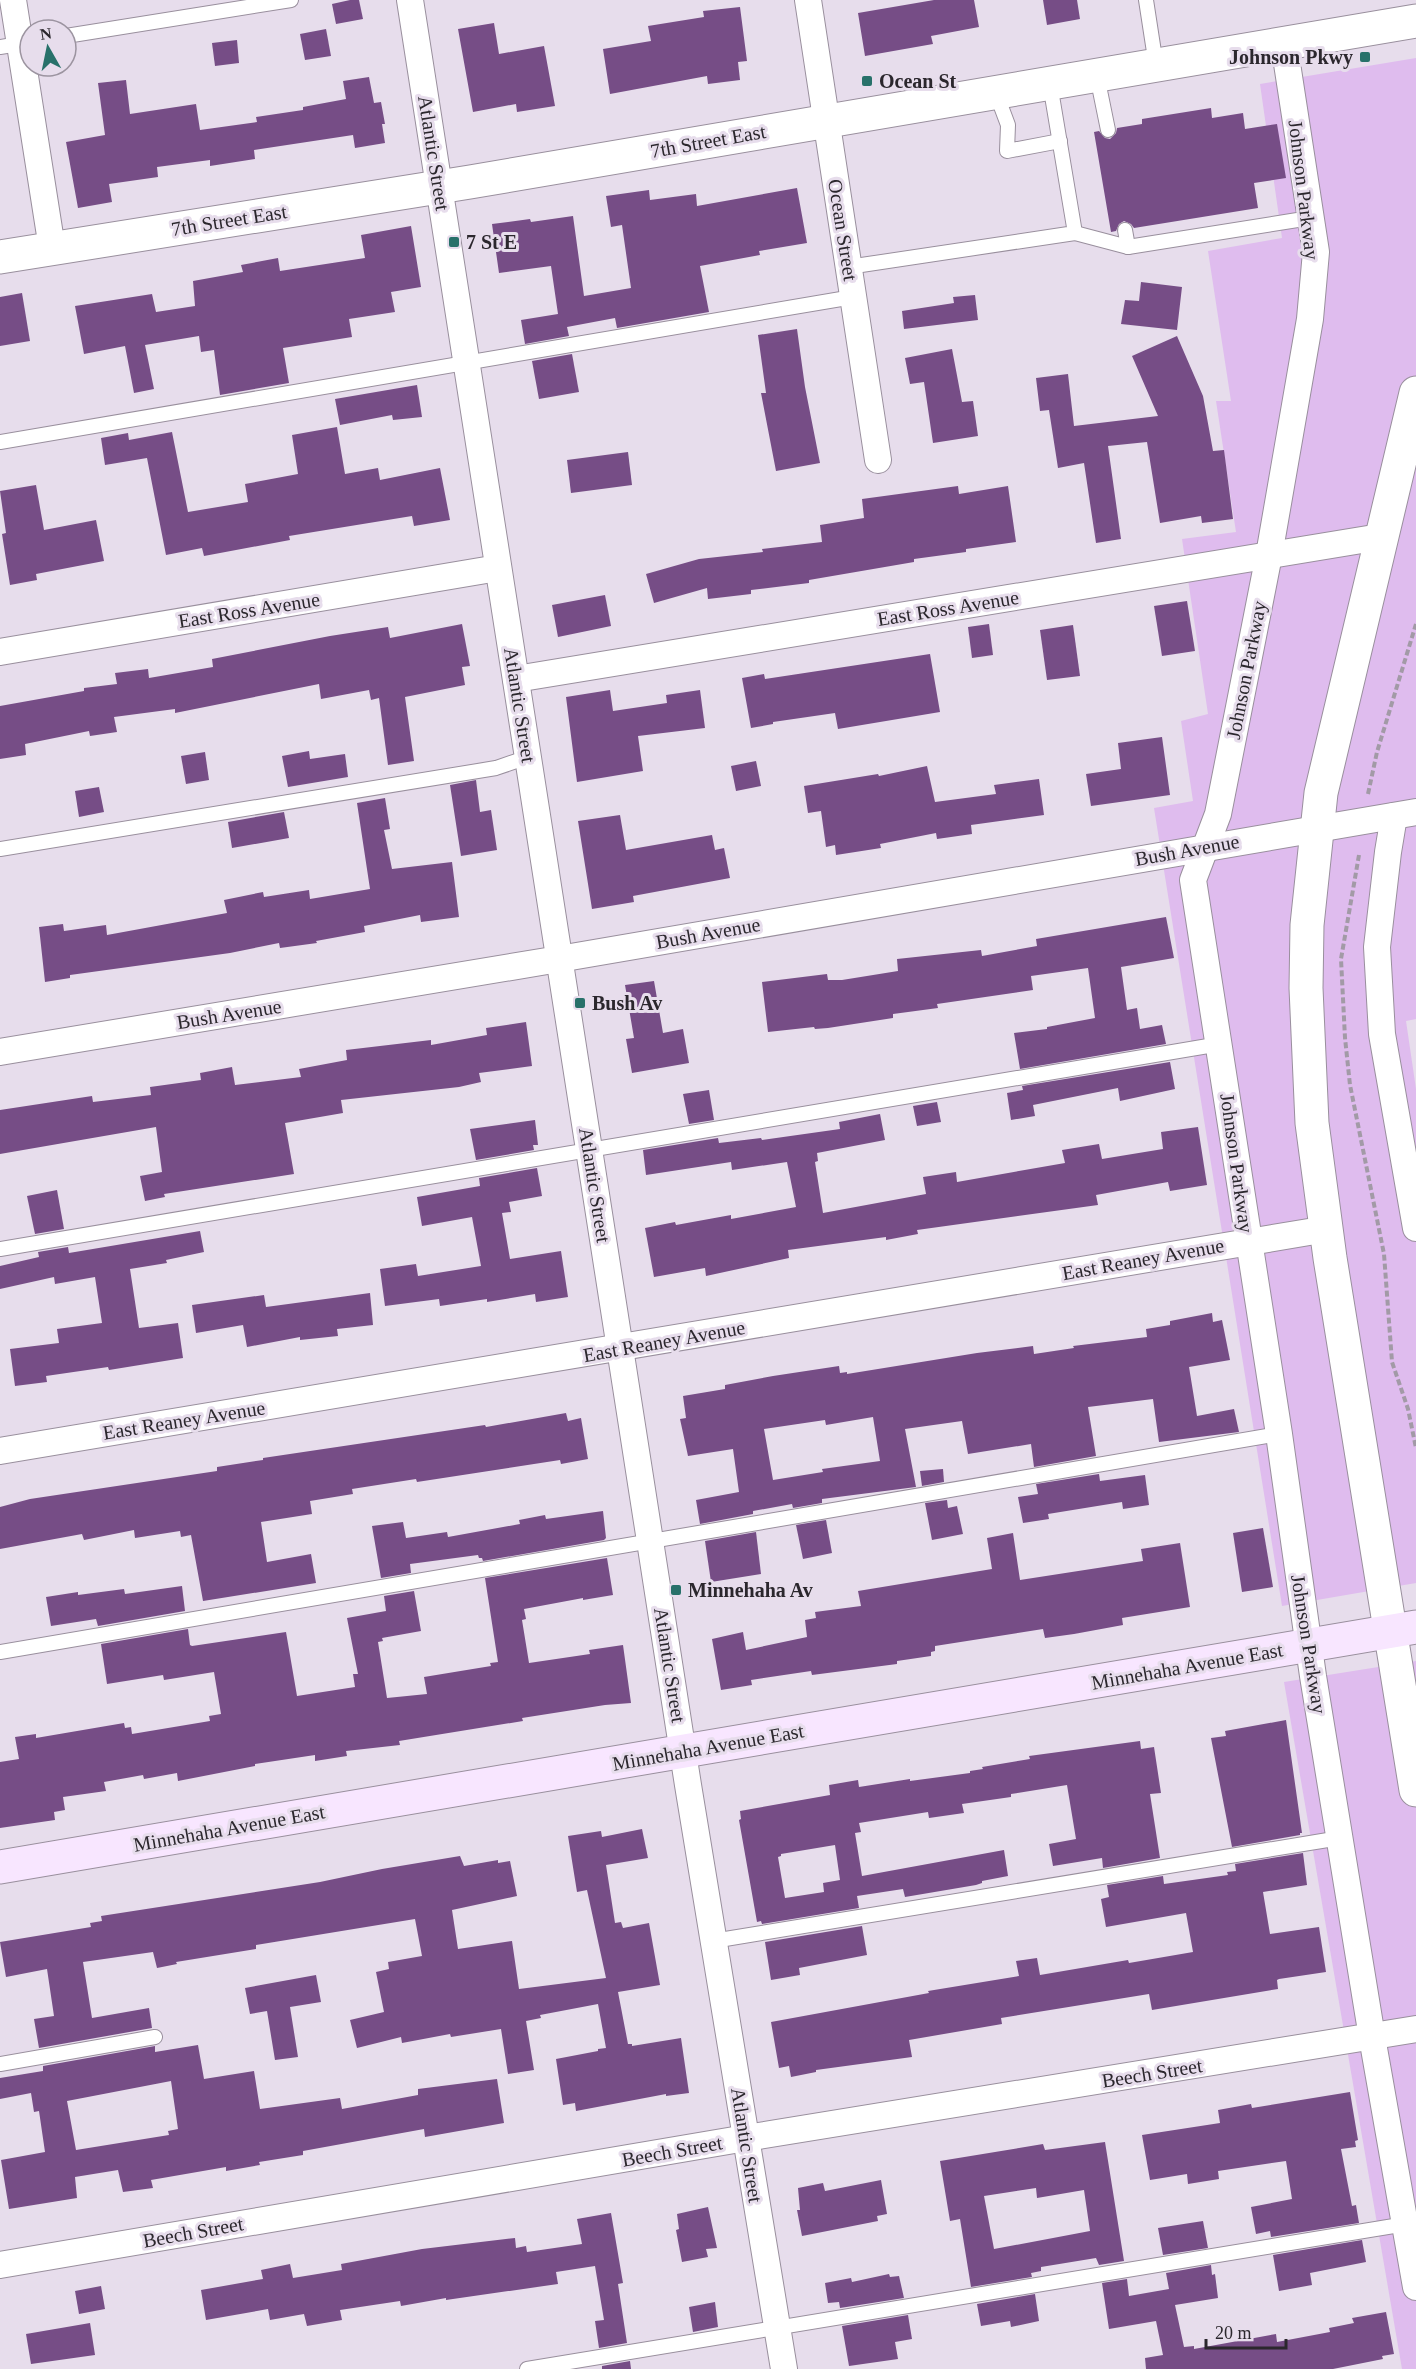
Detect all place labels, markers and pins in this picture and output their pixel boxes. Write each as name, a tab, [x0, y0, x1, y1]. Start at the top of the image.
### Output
place label: Johnson Pkwy	[1229, 46, 1353, 69]
marker: Johnson Pkwy	[1358, 50, 1372, 64]
place label: Ocean St	[879, 70, 957, 92]
marker: Ocean St	[860, 74, 874, 88]
place label: 7 St E	[466, 231, 517, 253]
marker: 7 St E	[447, 235, 461, 249]
place label: Bush Av	[592, 992, 662, 1014]
marker: Bush Av	[573, 996, 587, 1010]
place label: Minnehaha Av	[688, 1579, 813, 1601]
marker: Minnehaha Av	[669, 1583, 683, 1597]

